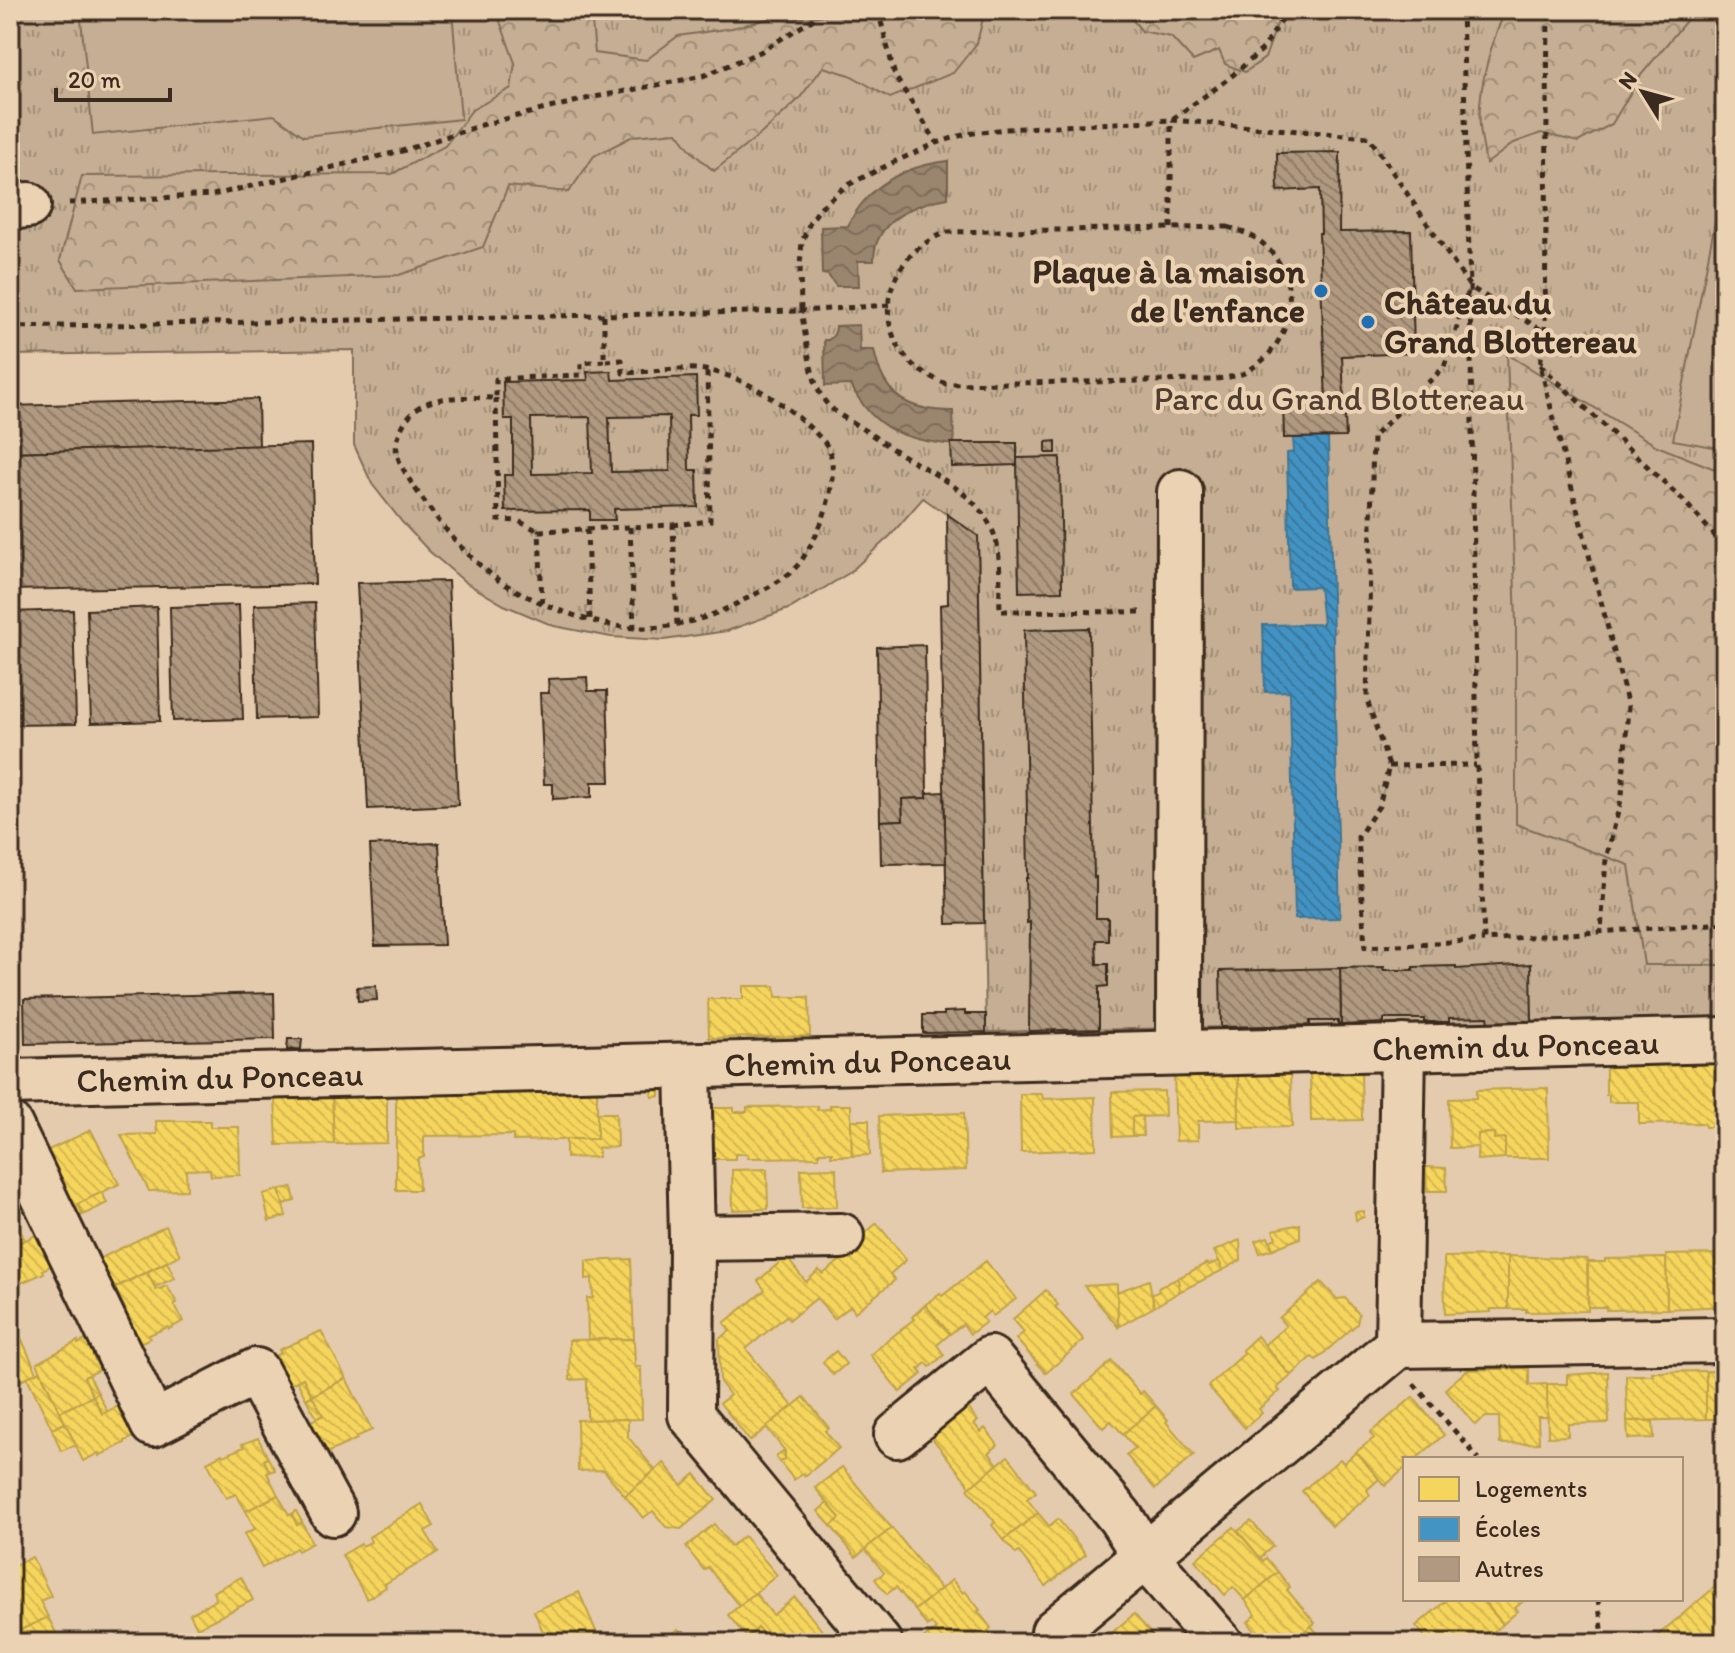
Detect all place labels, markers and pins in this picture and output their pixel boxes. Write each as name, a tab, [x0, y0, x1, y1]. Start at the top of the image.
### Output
place label: Plaque à la maison de l'enfance	[1032, 251, 1306, 331]
marker: Plaque à la maison de l'enfance	[1312, 282, 1330, 300]
place label: Château du Grand Blottereau	[1384, 282, 1637, 362]
marker: Château du Grand Blottereau	[1359, 313, 1377, 331]

